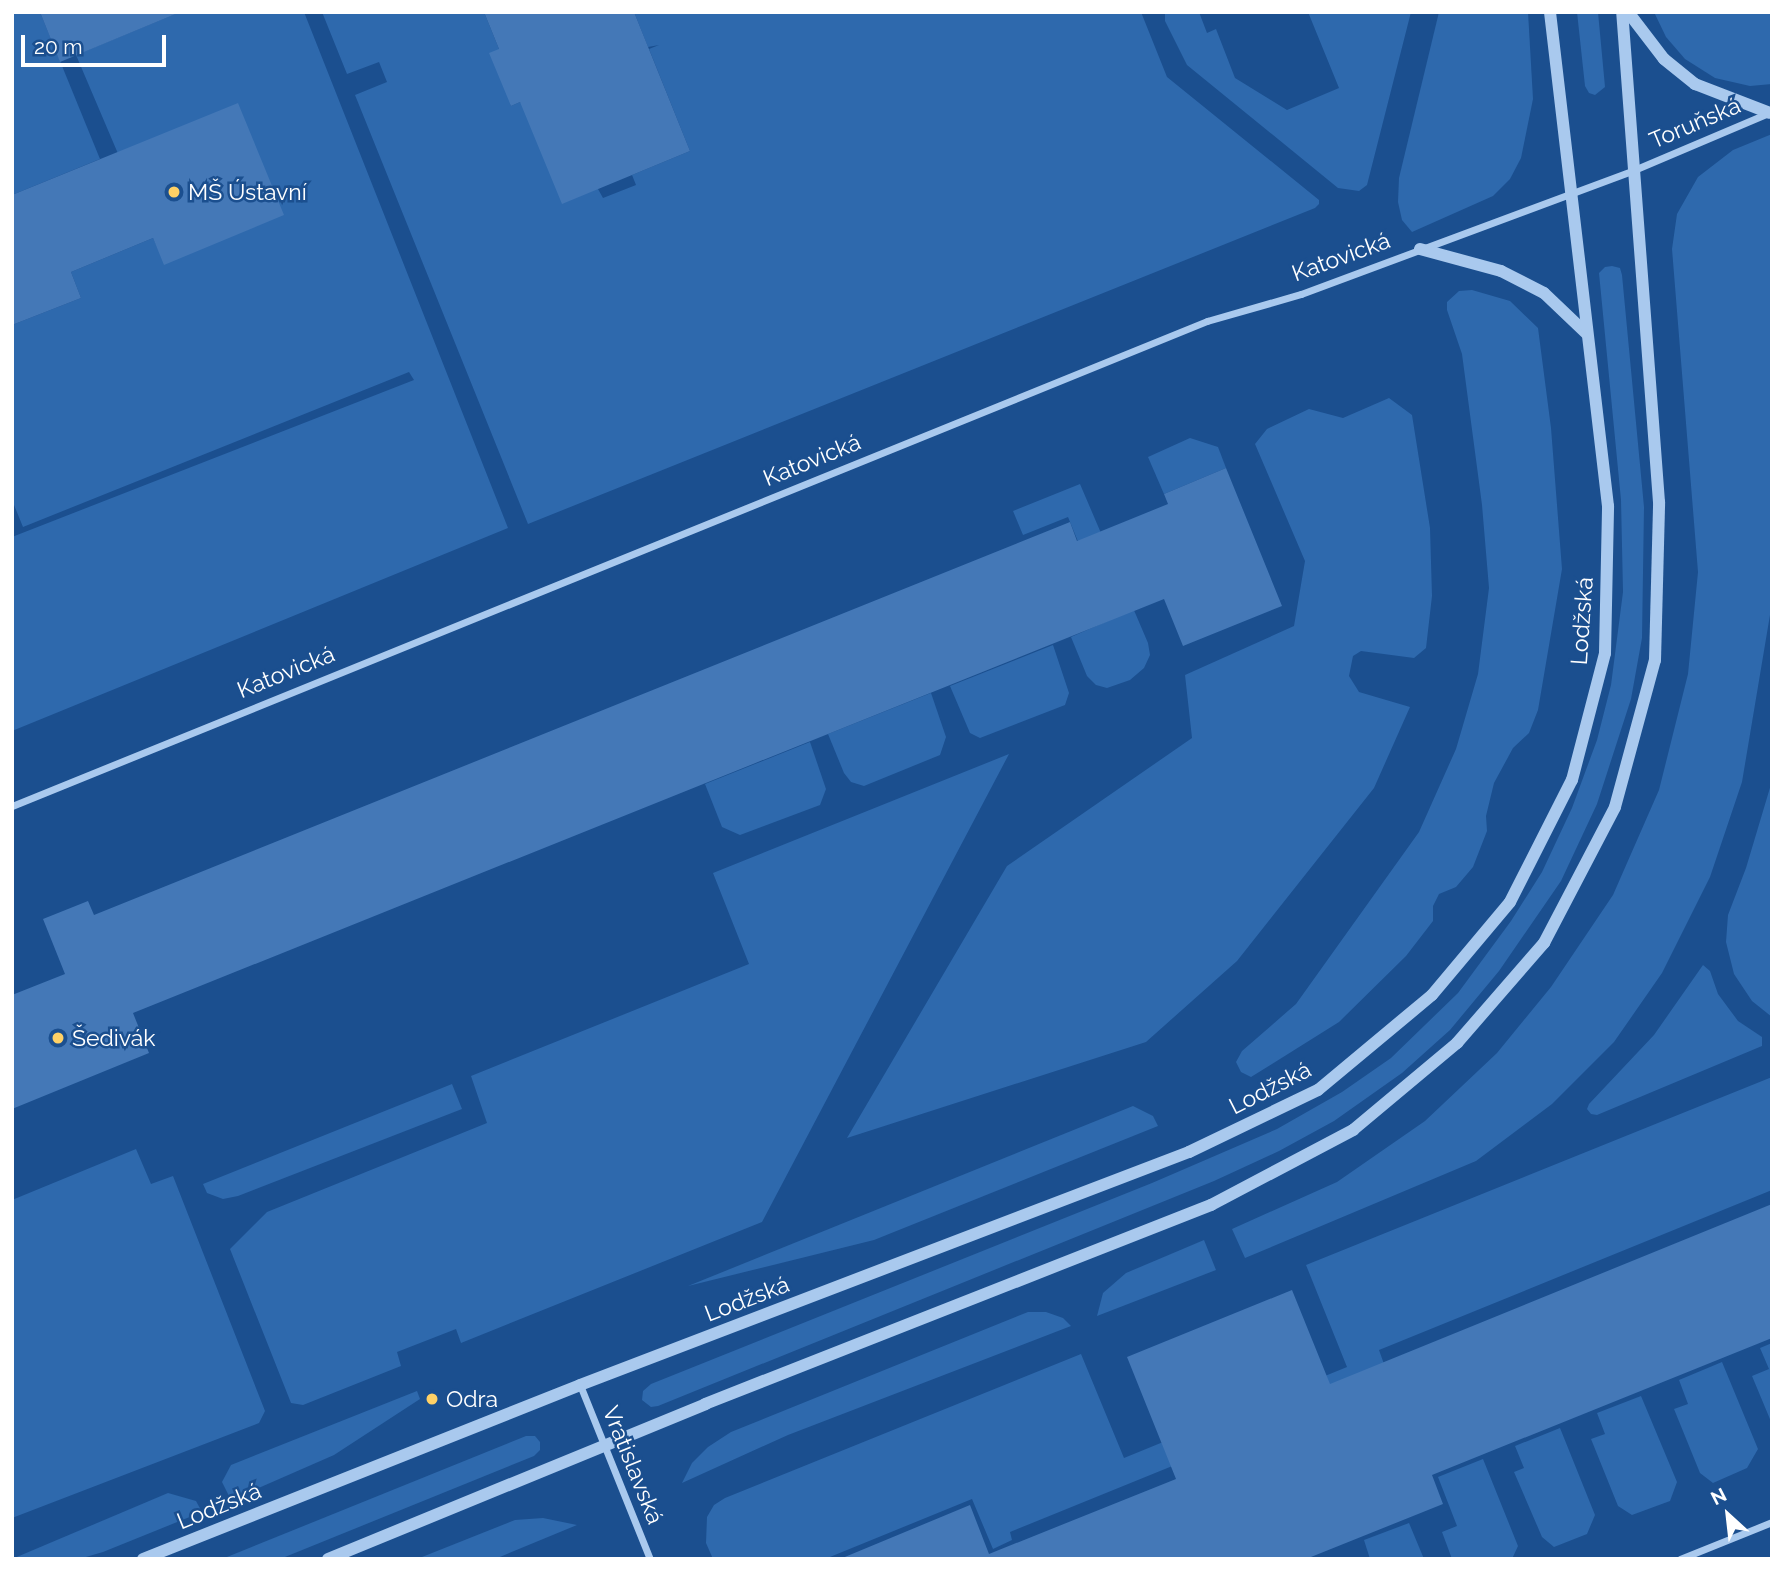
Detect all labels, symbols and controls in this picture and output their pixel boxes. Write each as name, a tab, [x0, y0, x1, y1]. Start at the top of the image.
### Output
scale bar	[24, 21, 170, 65]
text: 20 m	[34, 34, 82, 59]
street label: Toruňská	[1645, 92, 1745, 154]
place label: MŠ Ústavní	[188, 178, 307, 206]
marker: MŠ Ústavní	[166, 184, 182, 200]
street label: Katovická	[1288, 226, 1394, 288]
street label: Katovická	[759, 428, 865, 492]
street label: Lodžská	[1565, 576, 1599, 666]
street label: Katovická	[233, 640, 339, 704]
place label: Šedivák	[72, 1024, 155, 1052]
marker: Šedivák	[50, 1030, 66, 1046]
street label: Lodžská	[1224, 1056, 1316, 1120]
street label: Lodžská	[701, 1270, 793, 1328]
place label: Odra	[446, 1385, 498, 1413]
marker: Odra	[424, 1391, 440, 1407]
street label: Vratislavská	[597, 1402, 669, 1528]
street label: Lodžská	[173, 1477, 265, 1535]
north arrow	[1693, 1480, 1763, 1550]
text: N	[1707, 1483, 1730, 1509]

